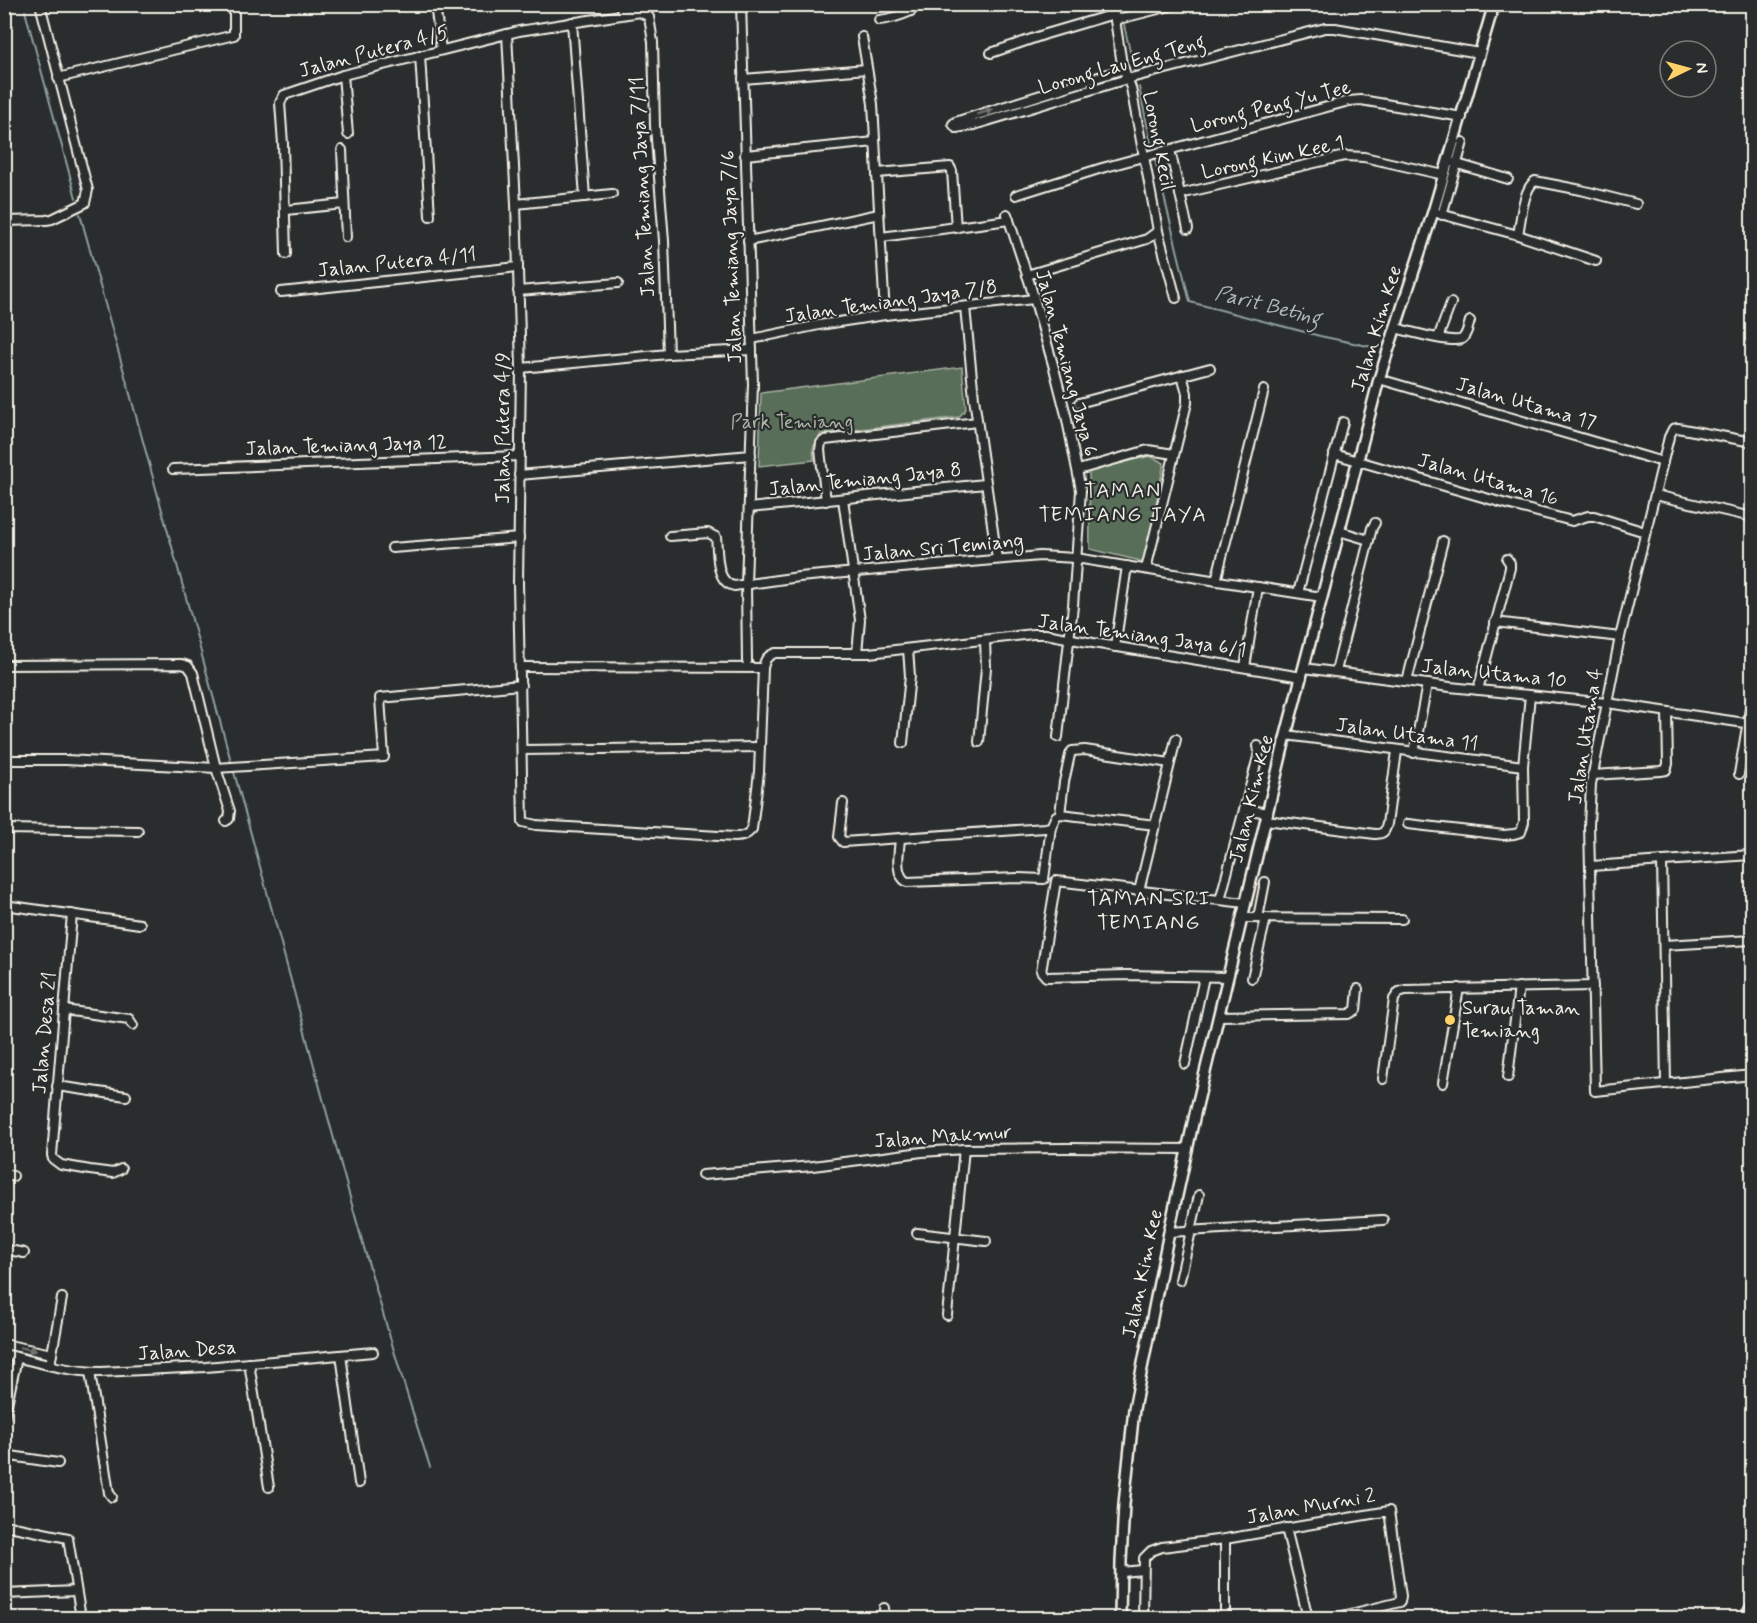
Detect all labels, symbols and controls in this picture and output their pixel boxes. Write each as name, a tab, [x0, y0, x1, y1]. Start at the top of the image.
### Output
street label: Jalan Putera 4/5	[296, 19, 452, 85]
street label: Lorong Lau Eng Teng	[1036, 28, 1209, 104]
north arrow	[1658, 39, 1718, 99]
text: N	[1691, 62, 1712, 74]
street label: Lorong Peng Yu Tee	[1188, 74, 1354, 142]
street label: Jalan Temiang Jaya 7/11	[624, 76, 662, 298]
street label: Lorong Kecil	[1133, 89, 1181, 194]
one-way arrow	[976, 107, 994, 116]
street label: Lorong Kim Kee 1	[1199, 130, 1347, 188]
street label: Jalan Temiang Jaya 7/6	[715, 150, 749, 364]
street label: Jalan Putera 4/11	[316, 241, 478, 285]
street label: Jalan Kim Kee	[1345, 262, 1409, 396]
street label: Jalan Temiang Jaya 6	[1028, 266, 1104, 460]
street label: Jalan Temiang Jaya 7/8	[783, 274, 999, 330]
water label: Parit Beting	[1212, 279, 1326, 335]
street label: Jalan Putera 4/9	[490, 352, 517, 504]
street label: Jalan Utama 17	[1453, 371, 1599, 437]
park label: Park Temiang	[731, 409, 853, 436]
street label: Jalan Temiang Jaya 12	[245, 429, 447, 463]
street label: Jalan Utama 16	[1414, 447, 1562, 513]
street label: Jalan Temiang Jaya 8	[767, 456, 963, 504]
district label: TAMAN TEMIANG JAYA	[1039, 477, 1207, 529]
street label: Jalan Sri Temiang	[861, 528, 1025, 569]
street label: Jalan Temiang Jaya 6/1	[1036, 608, 1248, 664]
street label: Jalan Utama 10	[1420, 653, 1568, 695]
street label: Jalan Utama 4	[1562, 666, 1610, 806]
street label: Jalan Utama 11	[1334, 712, 1480, 758]
street label: Jalan Kim Kee	[1223, 732, 1281, 866]
district label: TAMAN SRI TEMIANG	[1087, 885, 1211, 937]
street label: Jalan Desa 21	[26, 971, 64, 1095]
place label: Surau Taman Temiang	[1462, 995, 1580, 1045]
marker: Surau Taman Temiang	[1443, 1013, 1457, 1027]
street label: Jalan Makmur	[873, 1119, 1013, 1155]
street label: Jalan Kim Kee	[1116, 1207, 1170, 1341]
street label: Jalan Desa	[137, 1334, 237, 1368]
one-way arrow	[19, 1344, 37, 1354]
street label: Jalan Murni 2	[1245, 1482, 1377, 1532]

